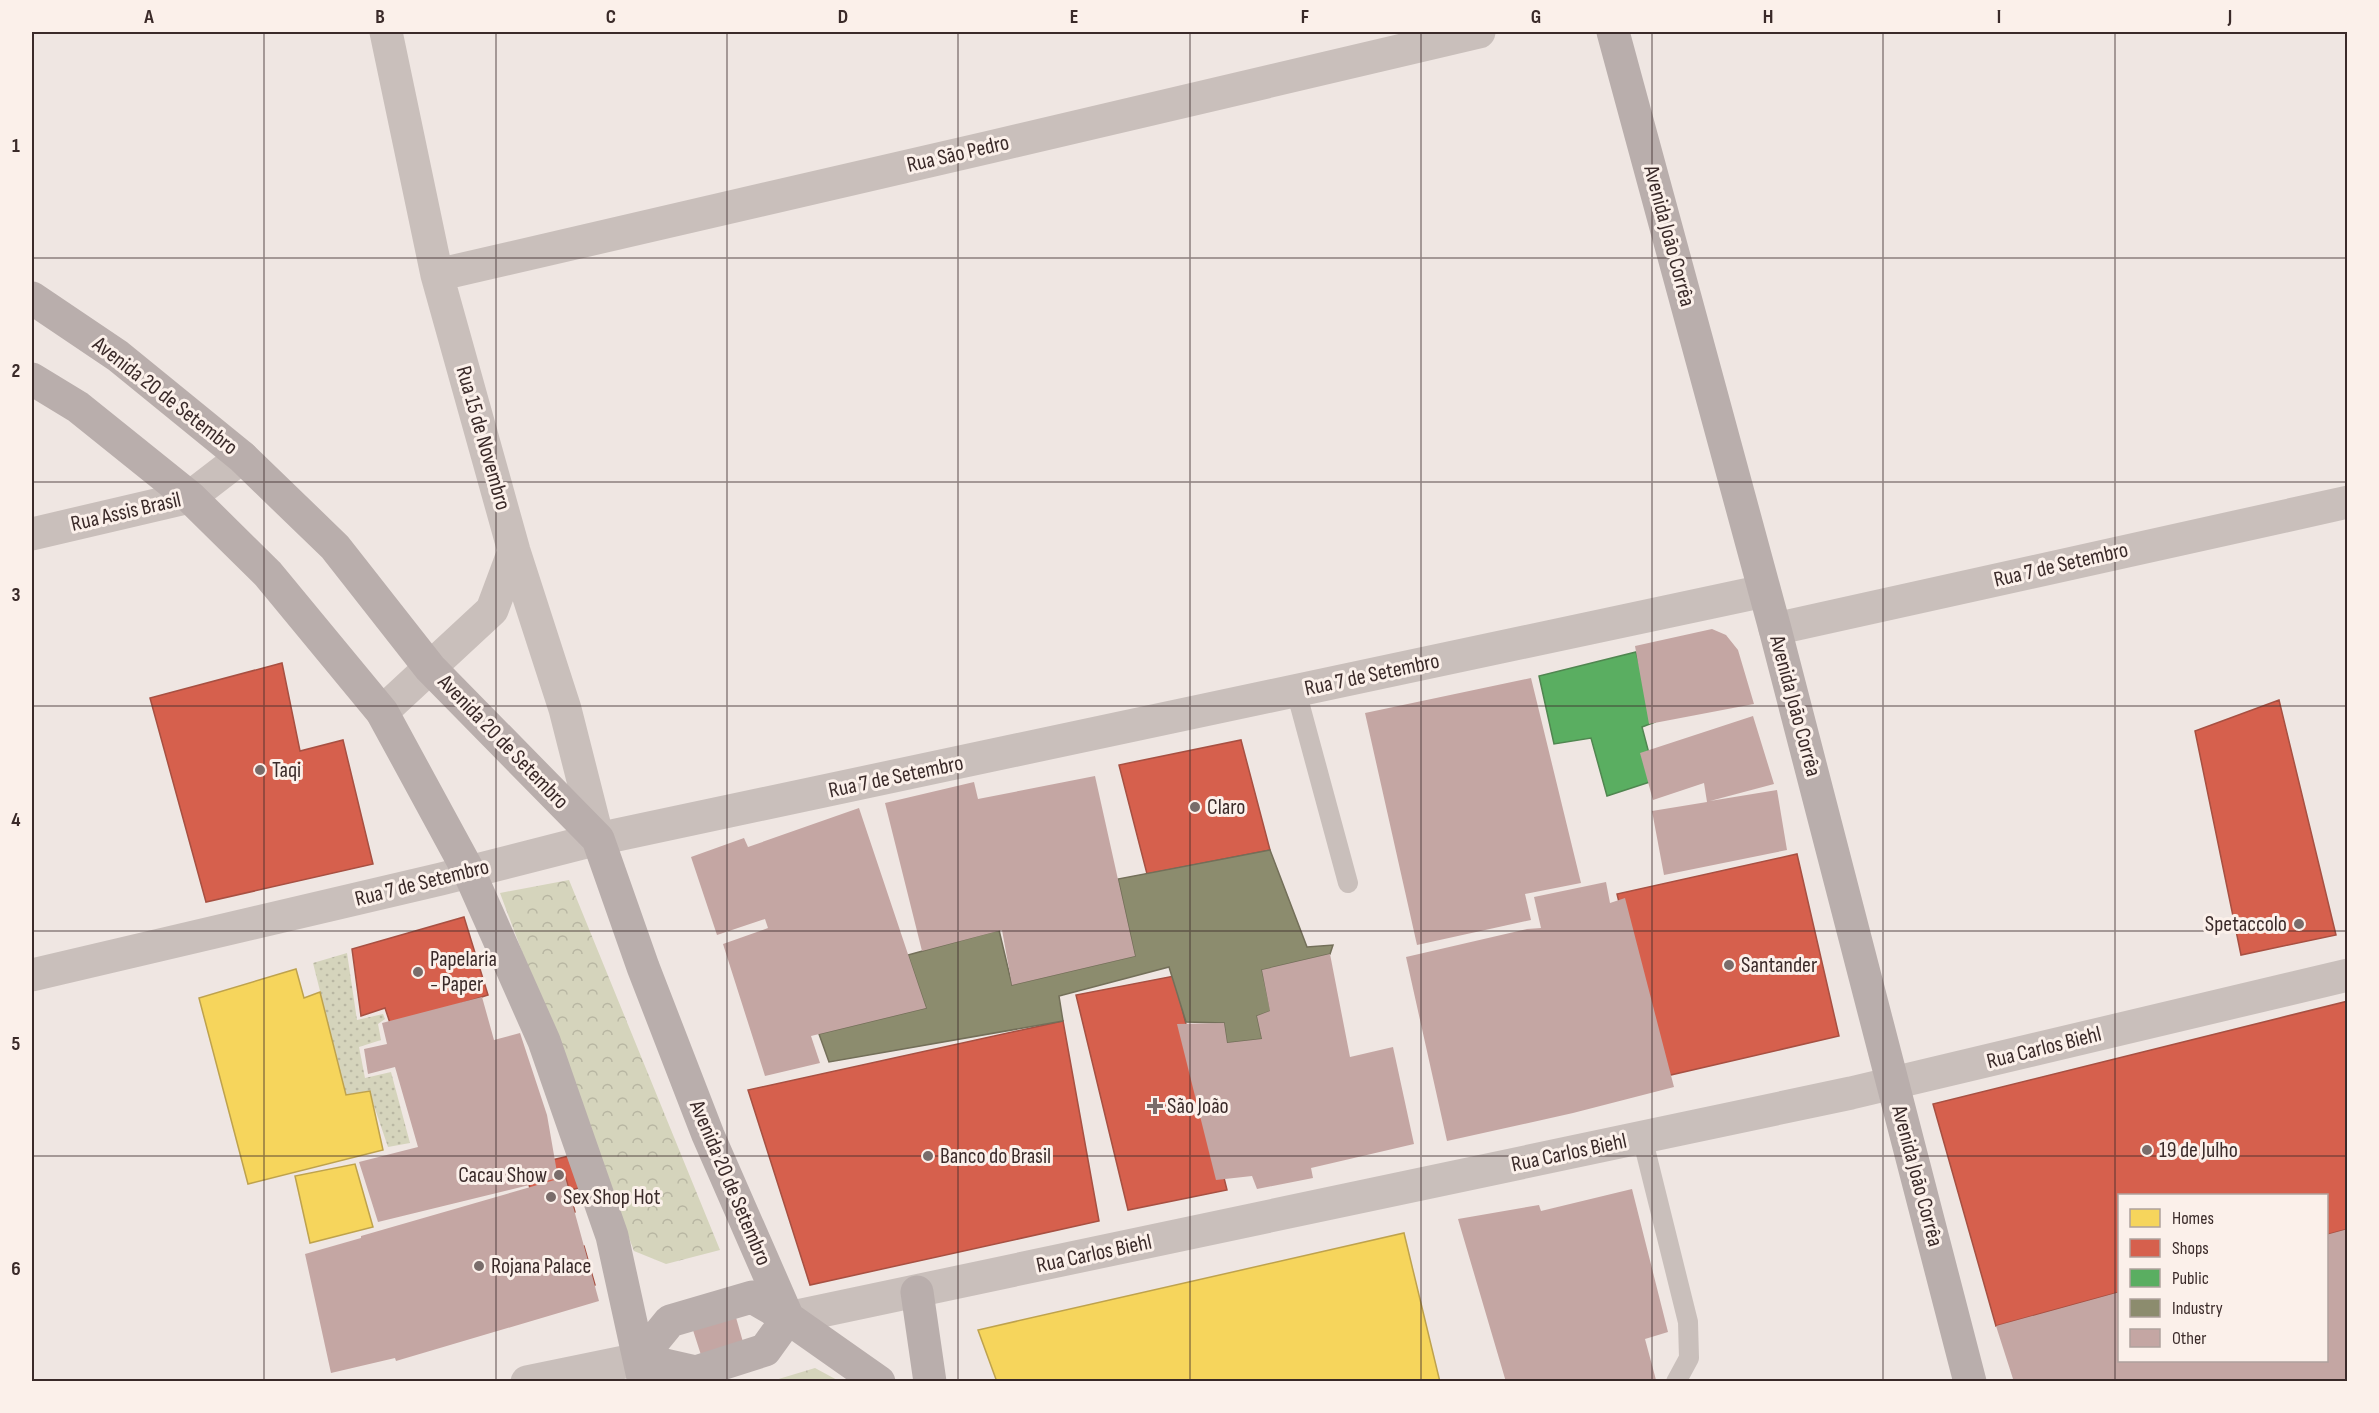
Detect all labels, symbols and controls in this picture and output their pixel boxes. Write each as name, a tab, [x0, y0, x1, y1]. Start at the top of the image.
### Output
text: A	[143, 5, 154, 29]
text: B	[375, 5, 385, 29]
text: C	[606, 5, 616, 29]
text: D	[838, 5, 848, 29]
text: E	[1070, 5, 1078, 29]
text: F	[1301, 5, 1309, 29]
text: G	[1531, 5, 1541, 29]
text: H	[1763, 5, 1773, 29]
text: I	[1997, 5, 2001, 29]
text: J	[2227, 5, 2232, 29]
street label: Rua São Pedro	[904, 129, 1012, 179]
text: 1	[12, 134, 20, 158]
street label: Avenida João Corrêa	[1637, 162, 1701, 309]
street label: Avenida 20 de Setembro	[86, 330, 243, 461]
text: 2	[12, 359, 20, 383]
street label: Rua 15 de Novembro	[450, 363, 516, 513]
street label: Rua Assis Brasil	[68, 486, 184, 538]
street label: Rua 7 de Setembro	[1991, 536, 2131, 594]
text: 3	[12, 583, 21, 607]
street label: Avenida João Corrêa	[1763, 632, 1827, 779]
street label: Rua 7 de Setembro	[1302, 648, 1442, 702]
street label: Avenida 20 de Setembro	[431, 668, 574, 815]
street label: Rua 7 de Setembro	[826, 750, 966, 804]
place label: Taqi	[272, 757, 301, 784]
marker: Taqi	[253, 763, 267, 777]
place label: Claro	[1207, 794, 1245, 821]
marker: Claro	[1188, 800, 1202, 814]
text: 4	[11, 808, 21, 832]
street label: Rua 7 de Setembro	[352, 853, 492, 913]
place label: Spetaccolo	[2205, 911, 2287, 938]
marker: Spetaccolo	[2292, 917, 2306, 931]
place label: Papelaria - Paper	[430, 946, 497, 998]
place label: Santander	[1741, 952, 1817, 979]
marker: Santander	[1722, 958, 1736, 972]
marker: Papelaria - Paper	[411, 965, 425, 979]
street label: Rua Carlos Biehl	[1984, 1021, 2104, 1075]
text: 5	[12, 1032, 21, 1056]
place label: São João	[1167, 1093, 1229, 1120]
street label: Avenida 20 de Setembro	[683, 1095, 777, 1270]
marker: São João	[1148, 1099, 1162, 1113]
street label: Avenida João Corrêa	[1885, 1102, 1949, 1249]
street label: Rua Carlos Biehl	[1509, 1128, 1629, 1178]
place label: 19 de Julho	[2159, 1137, 2238, 1164]
place label: Banco do Brasil	[940, 1143, 1051, 1170]
marker: 19 de Julho	[2140, 1143, 2154, 1157]
marker: Banco do Brasil	[921, 1149, 935, 1163]
place label: Cacau Show	[458, 1162, 547, 1189]
marker: Cacau Show	[552, 1168, 566, 1182]
place label: Sex Shop Hot	[563, 1184, 661, 1211]
marker: Sex Shop Hot	[544, 1190, 558, 1204]
legend	[2118, 1194, 2328, 1362]
text: Homes	[2172, 1208, 2214, 1229]
street label: Rua Carlos Biehl	[1034, 1229, 1154, 1279]
text: Shops	[2172, 1238, 2209, 1259]
place label: Rojana Palace	[491, 1253, 591, 1280]
text: 6	[11, 1257, 21, 1281]
marker: Rojana Palace	[472, 1259, 486, 1273]
text: Public	[2172, 1268, 2209, 1289]
text: Industry	[2172, 1298, 2223, 1319]
text: Other	[2172, 1328, 2206, 1349]

